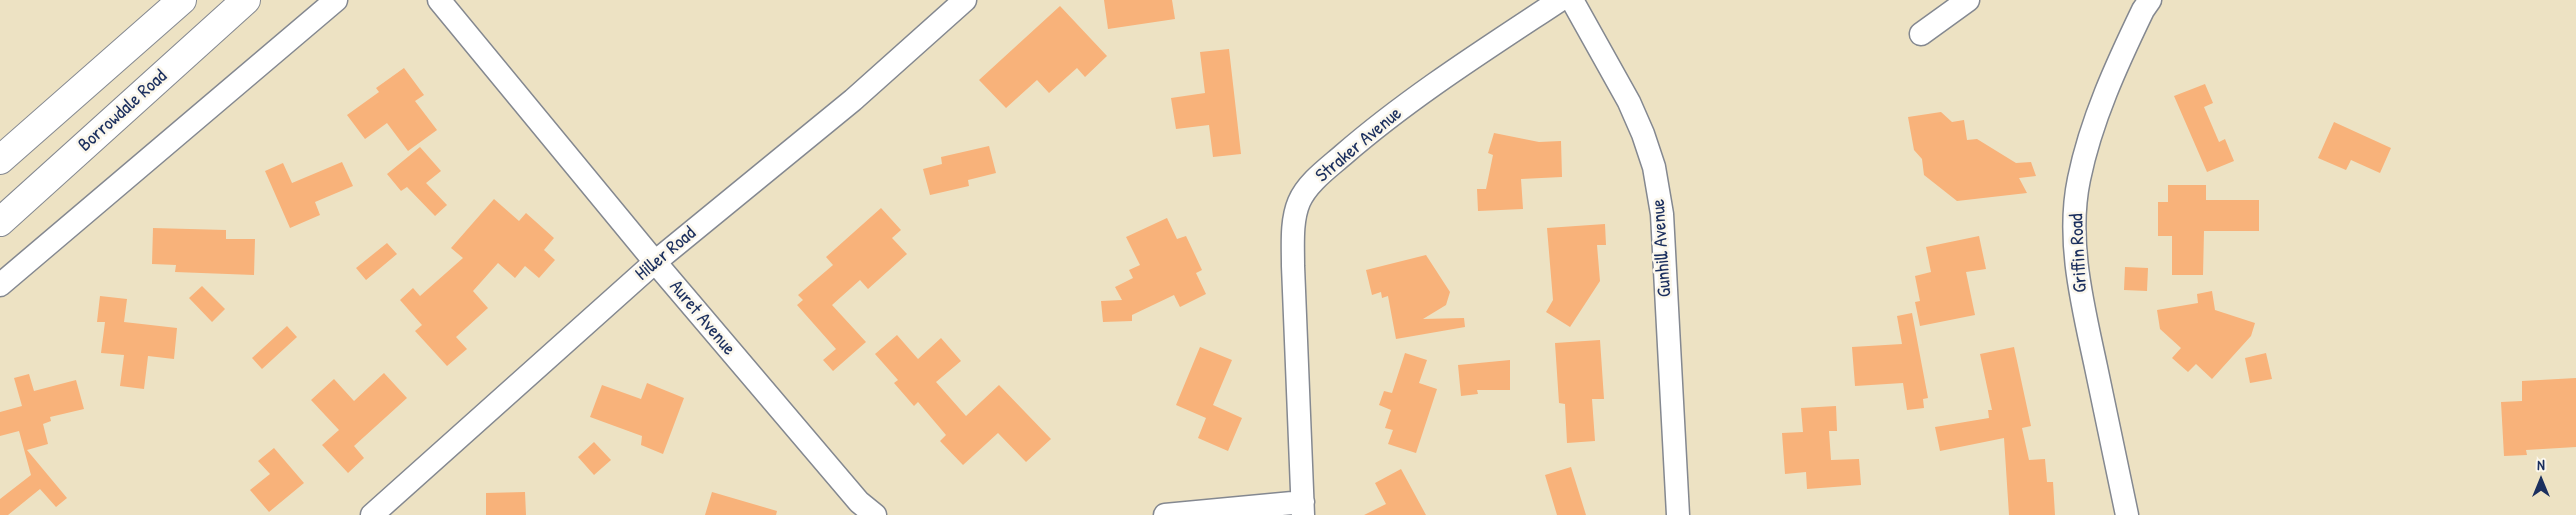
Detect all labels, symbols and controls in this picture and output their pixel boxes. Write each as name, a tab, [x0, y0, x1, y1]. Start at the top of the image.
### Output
street label: Borrowdale Road	[74, 65, 172, 157]
street label: Straker Avenue	[1311, 102, 1407, 188]
street label: Gunhill Avenue	[1647, 198, 1677, 298]
street label: Griffin Road	[2066, 213, 2092, 293]
street label: Hiller Road	[631, 222, 701, 286]
street label: Auret Avenue	[664, 276, 740, 360]
north arrow	[2516, 455, 2566, 505]
text: N	[2537, 455, 2545, 474]

